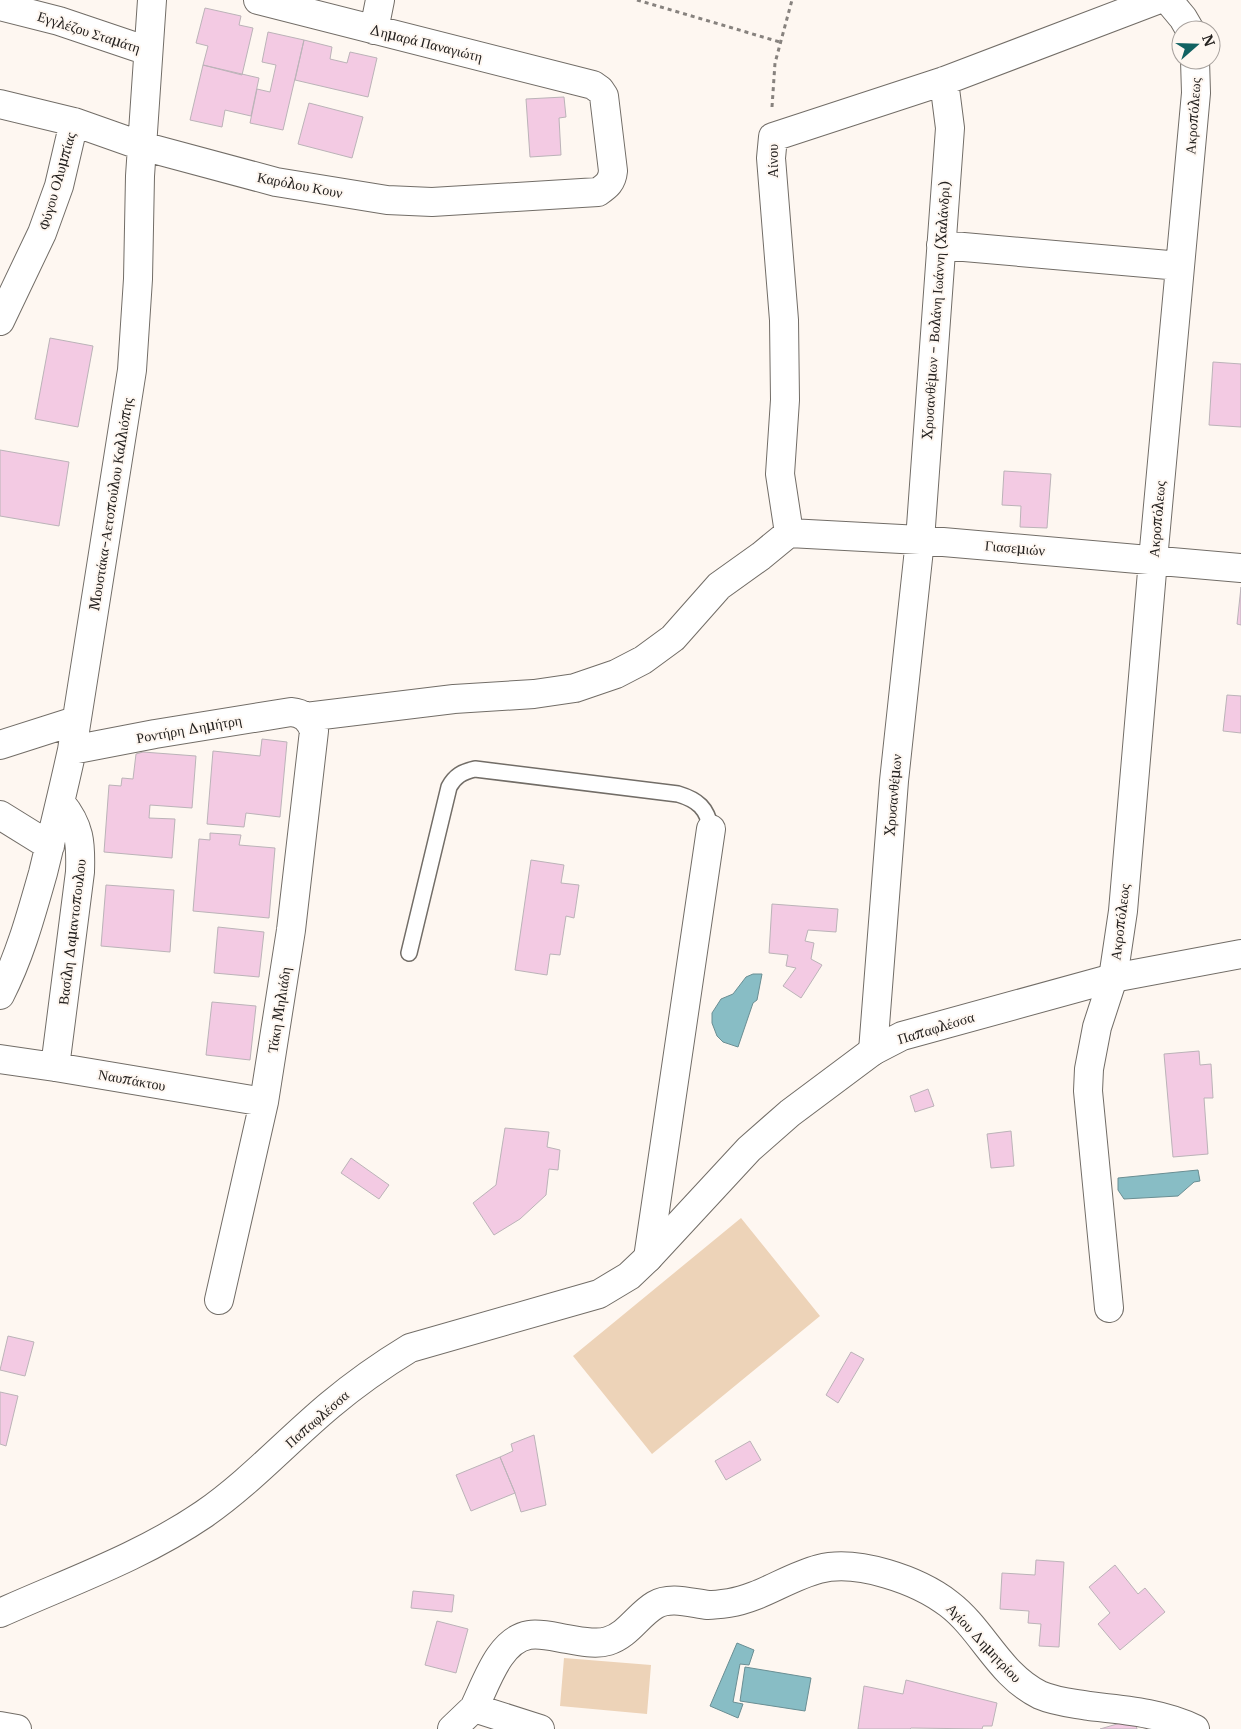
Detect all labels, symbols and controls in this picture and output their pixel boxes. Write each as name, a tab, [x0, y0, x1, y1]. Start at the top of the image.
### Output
street label: Εγγλέζου Σταμάτη	[35, 7, 143, 57]
street label: Δημαρά Παναγιώτη	[367, 20, 485, 66]
north arrow	[1171, 20, 1221, 70]
text: N	[1198, 32, 1219, 49]
street label: Ακροπόλεως	[1181, 77, 1205, 155]
street label: Φύγου Ολυμπίας	[34, 130, 80, 232]
street label: Αίνου	[764, 144, 782, 178]
street label: Καρόλου Κουν	[256, 168, 344, 202]
street label: Χρυσανθέμων - Βολάνη Ιωάννη (Χαλάνδρι)	[918, 180, 954, 440]
street label: Μουστάκα-Αετοπούλου Καλλιόπης	[85, 396, 137, 612]
street label: Ακροπόλεως	[1145, 480, 1169, 558]
street label: Γιασεμιών	[984, 536, 1046, 560]
street label: Ροντήρη Δημήτρη	[135, 711, 243, 747]
street label: Χρυσανθέμων	[880, 753, 906, 837]
street label: Βασίλη Δαμαντοπουλου	[54, 858, 90, 1006]
street label: Ακροπόλεως	[1106, 882, 1134, 961]
street label: Τάκη Μηλιάδη	[263, 966, 295, 1054]
street label: Παπαφλέσσα	[896, 1008, 977, 1048]
street label: Ναυπάκτου	[97, 1065, 167, 1095]
street label: Παπαφλέσσα	[281, 1386, 353, 1452]
street label: Αγίου Δημητρίου	[943, 1600, 1025, 1686]

